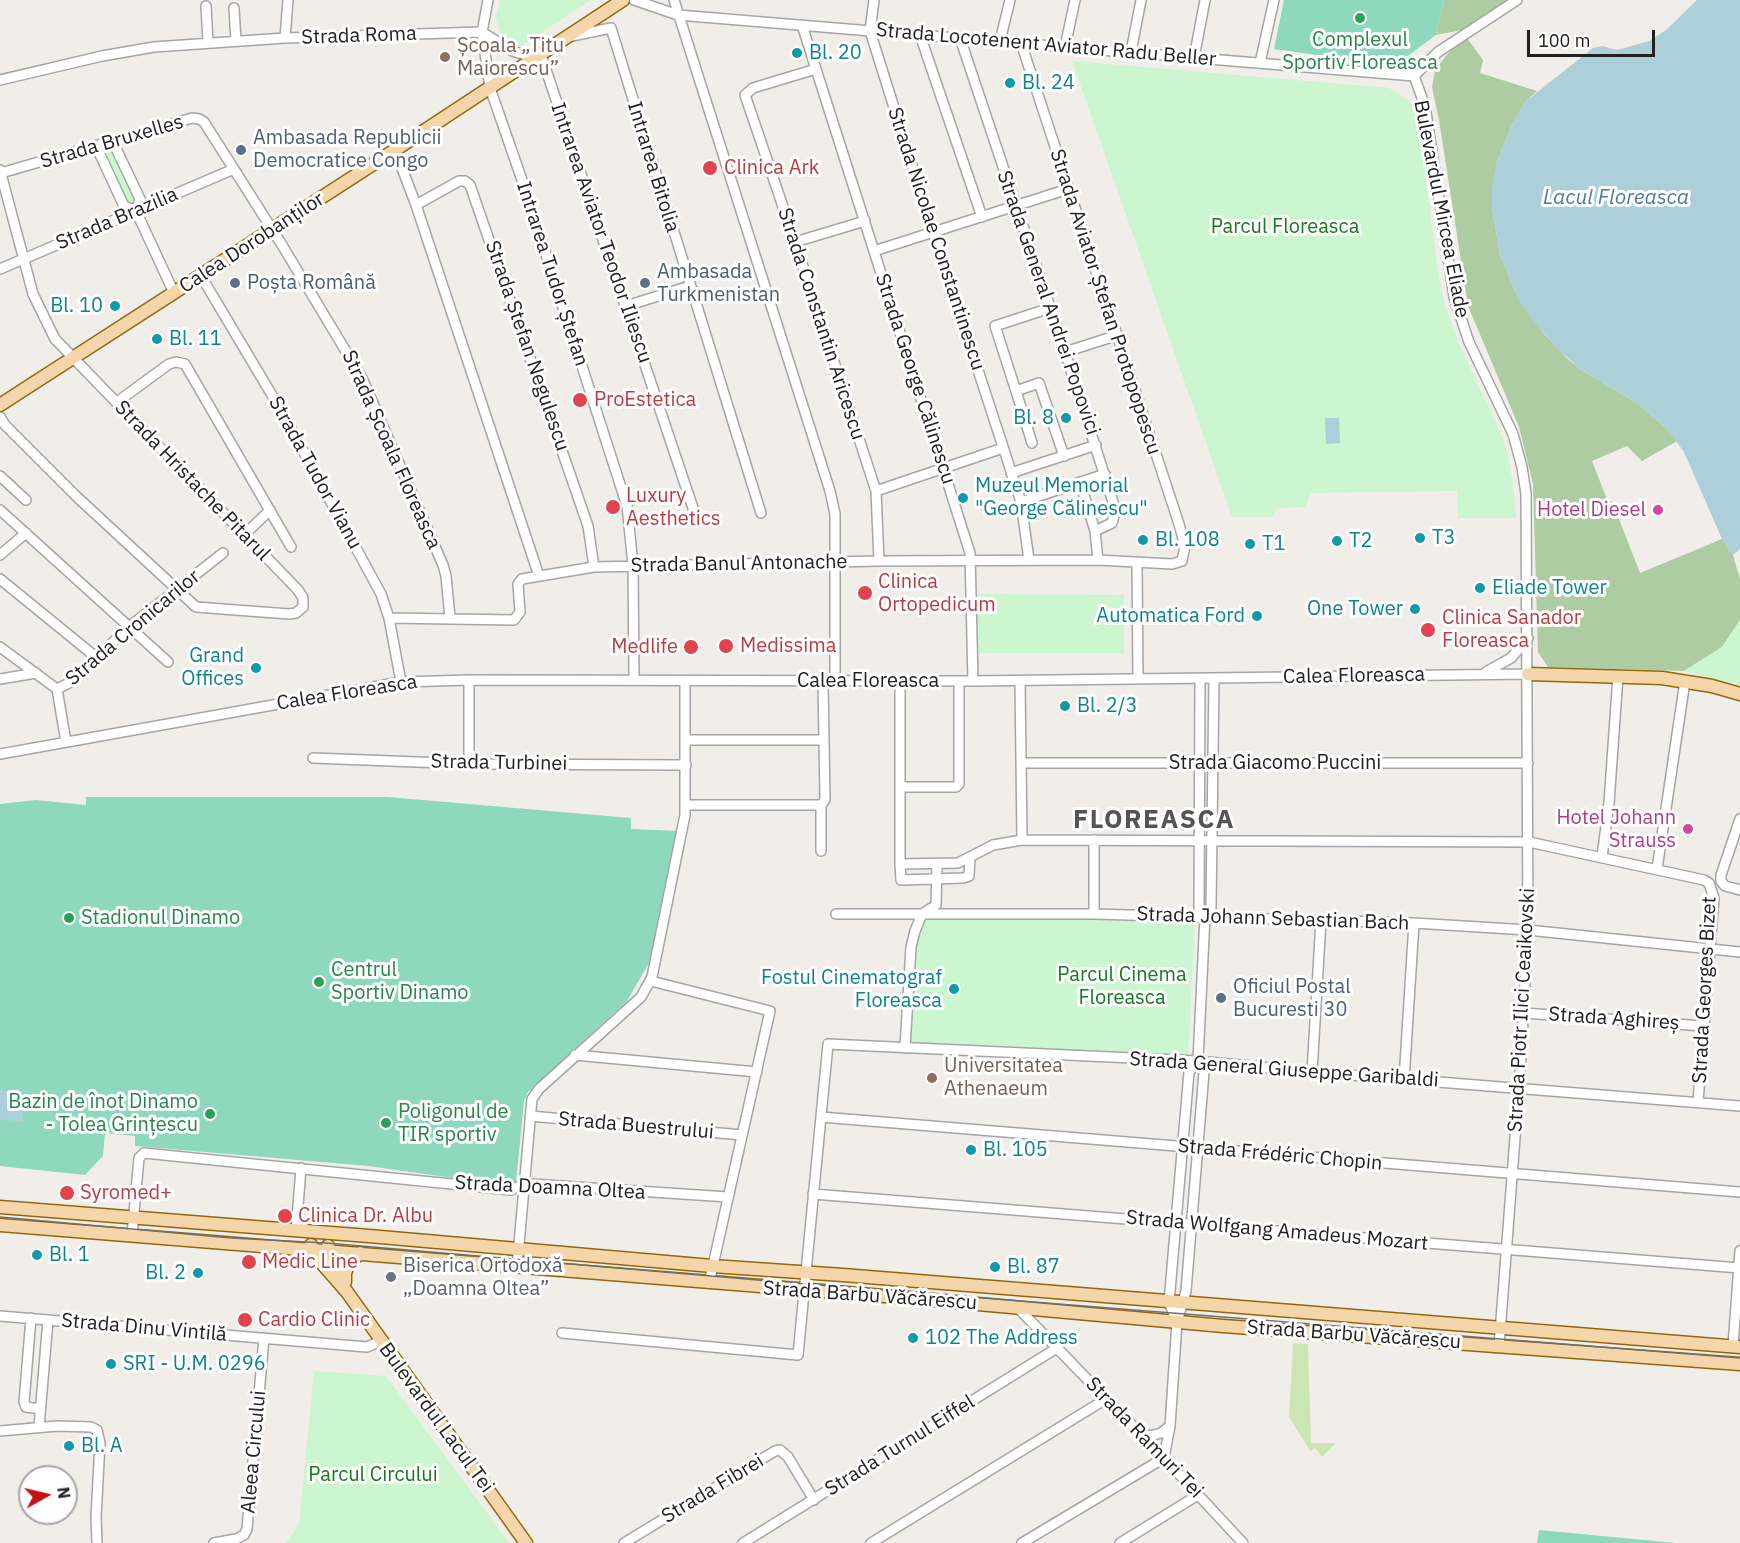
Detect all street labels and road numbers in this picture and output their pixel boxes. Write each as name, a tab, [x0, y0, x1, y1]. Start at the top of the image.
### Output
street label: Strada Locotenent Aviator Radu Beller	[875, 18, 1217, 72]
street label: Strada Roma	[301, 22, 417, 50]
street label: Bulevardul Mircea Eliade	[1408, 98, 1474, 320]
street label: Intrarea Bitolia	[622, 99, 684, 235]
street label: Intrarea Aviator Teodor Iliescu	[545, 100, 657, 366]
street label: Strada Nicolae Constantinescu	[882, 105, 990, 373]
street label: Strada Bruxelles	[38, 110, 186, 174]
street label: Strada Aviator Ștefan Protopopescu	[1044, 146, 1166, 458]
street label: Strada General Andrei Popovici	[991, 168, 1105, 438]
street label: Intrarea Tudor Ștefan	[511, 179, 593, 369]
street label: Strada Brazilia	[52, 183, 182, 255]
street label: Calea Dorobanților	[175, 187, 329, 299]
street label: Strada Constantin Aricescu	[772, 205, 870, 443]
street label: Strada Ștefan Negulescu	[480, 238, 574, 454]
street label: Strada George Călinescu	[870, 271, 960, 487]
street label: Strada Școala Floreasca	[336, 347, 446, 553]
street label: Strada Tudor Vianu	[263, 392, 367, 554]
street label: Strada Hristache Pitarul	[109, 396, 275, 566]
street label: Strada Banul Antonache	[630, 550, 848, 578]
street label: Strada Cronicarilor	[61, 565, 205, 691]
street label: Calea Floreasca	[1283, 663, 1425, 689]
street label: Calea Floreasca	[797, 669, 939, 693]
street label: Calea Floreasca	[275, 670, 419, 716]
street label: Strada Turbinei	[430, 750, 568, 776]
street label: Strada Giacomo Puccini	[1169, 751, 1381, 775]
street label: Strada Piotr Ilici Ceaikovski	[1504, 887, 1540, 1133]
street label: Strada Georges Bizet	[1688, 896, 1722, 1084]
street label: Strada Johann Sebastian Bach	[1136, 902, 1410, 936]
street label: Strada Aghireș	[1548, 1002, 1680, 1036]
street label: Strada General Giuseppe Garibaldi	[1129, 1047, 1439, 1093]
street label: Strada Buestrului	[557, 1107, 715, 1145]
street label: Strada Frédéric Chopin	[1177, 1134, 1383, 1176]
street label: Strada Doamna Oltea	[454, 1171, 646, 1205]
street label: Strada Wolfgang Amadeus Mozart	[1125, 1206, 1429, 1256]
street label: Strada Barbu Văcărescu	[762, 1277, 978, 1315]
street label: Strada Dinu Vintilă	[60, 1309, 228, 1347]
street label: Strada Barbu Văcărescu	[1246, 1316, 1462, 1354]
street label: Bulevardul Lacul Tei	[373, 1338, 499, 1498]
street label: Strada Ramuri Tei	[1080, 1373, 1208, 1503]
street label: Aleea Circului	[237, 1389, 271, 1515]
street label: Strada Turnul Eiffel	[821, 1390, 979, 1502]
street label: Strada Fibrei	[658, 1449, 768, 1529]

